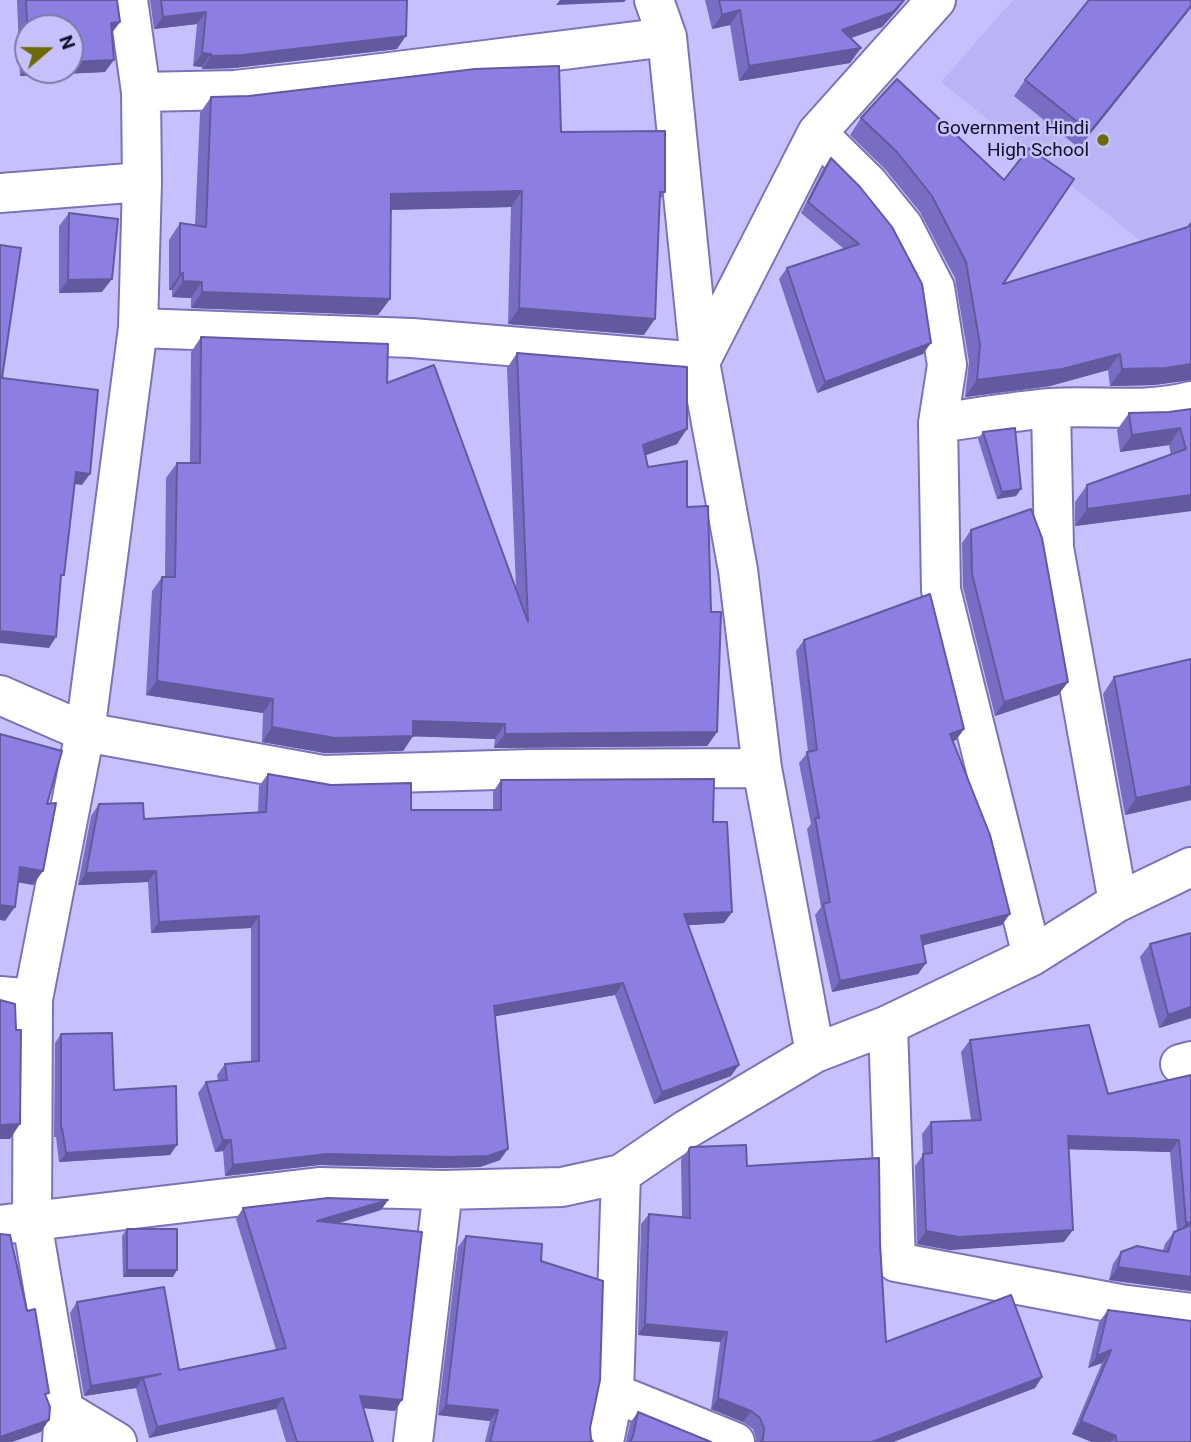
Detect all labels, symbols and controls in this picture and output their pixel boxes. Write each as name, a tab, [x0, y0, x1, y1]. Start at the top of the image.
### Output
north arrow	[14, 14, 84, 84]
text: N	[54, 32, 80, 53]
place label: Government Hindi High School	[937, 118, 1089, 162]
marker: Government Hindi High School	[1095, 132, 1111, 148]

